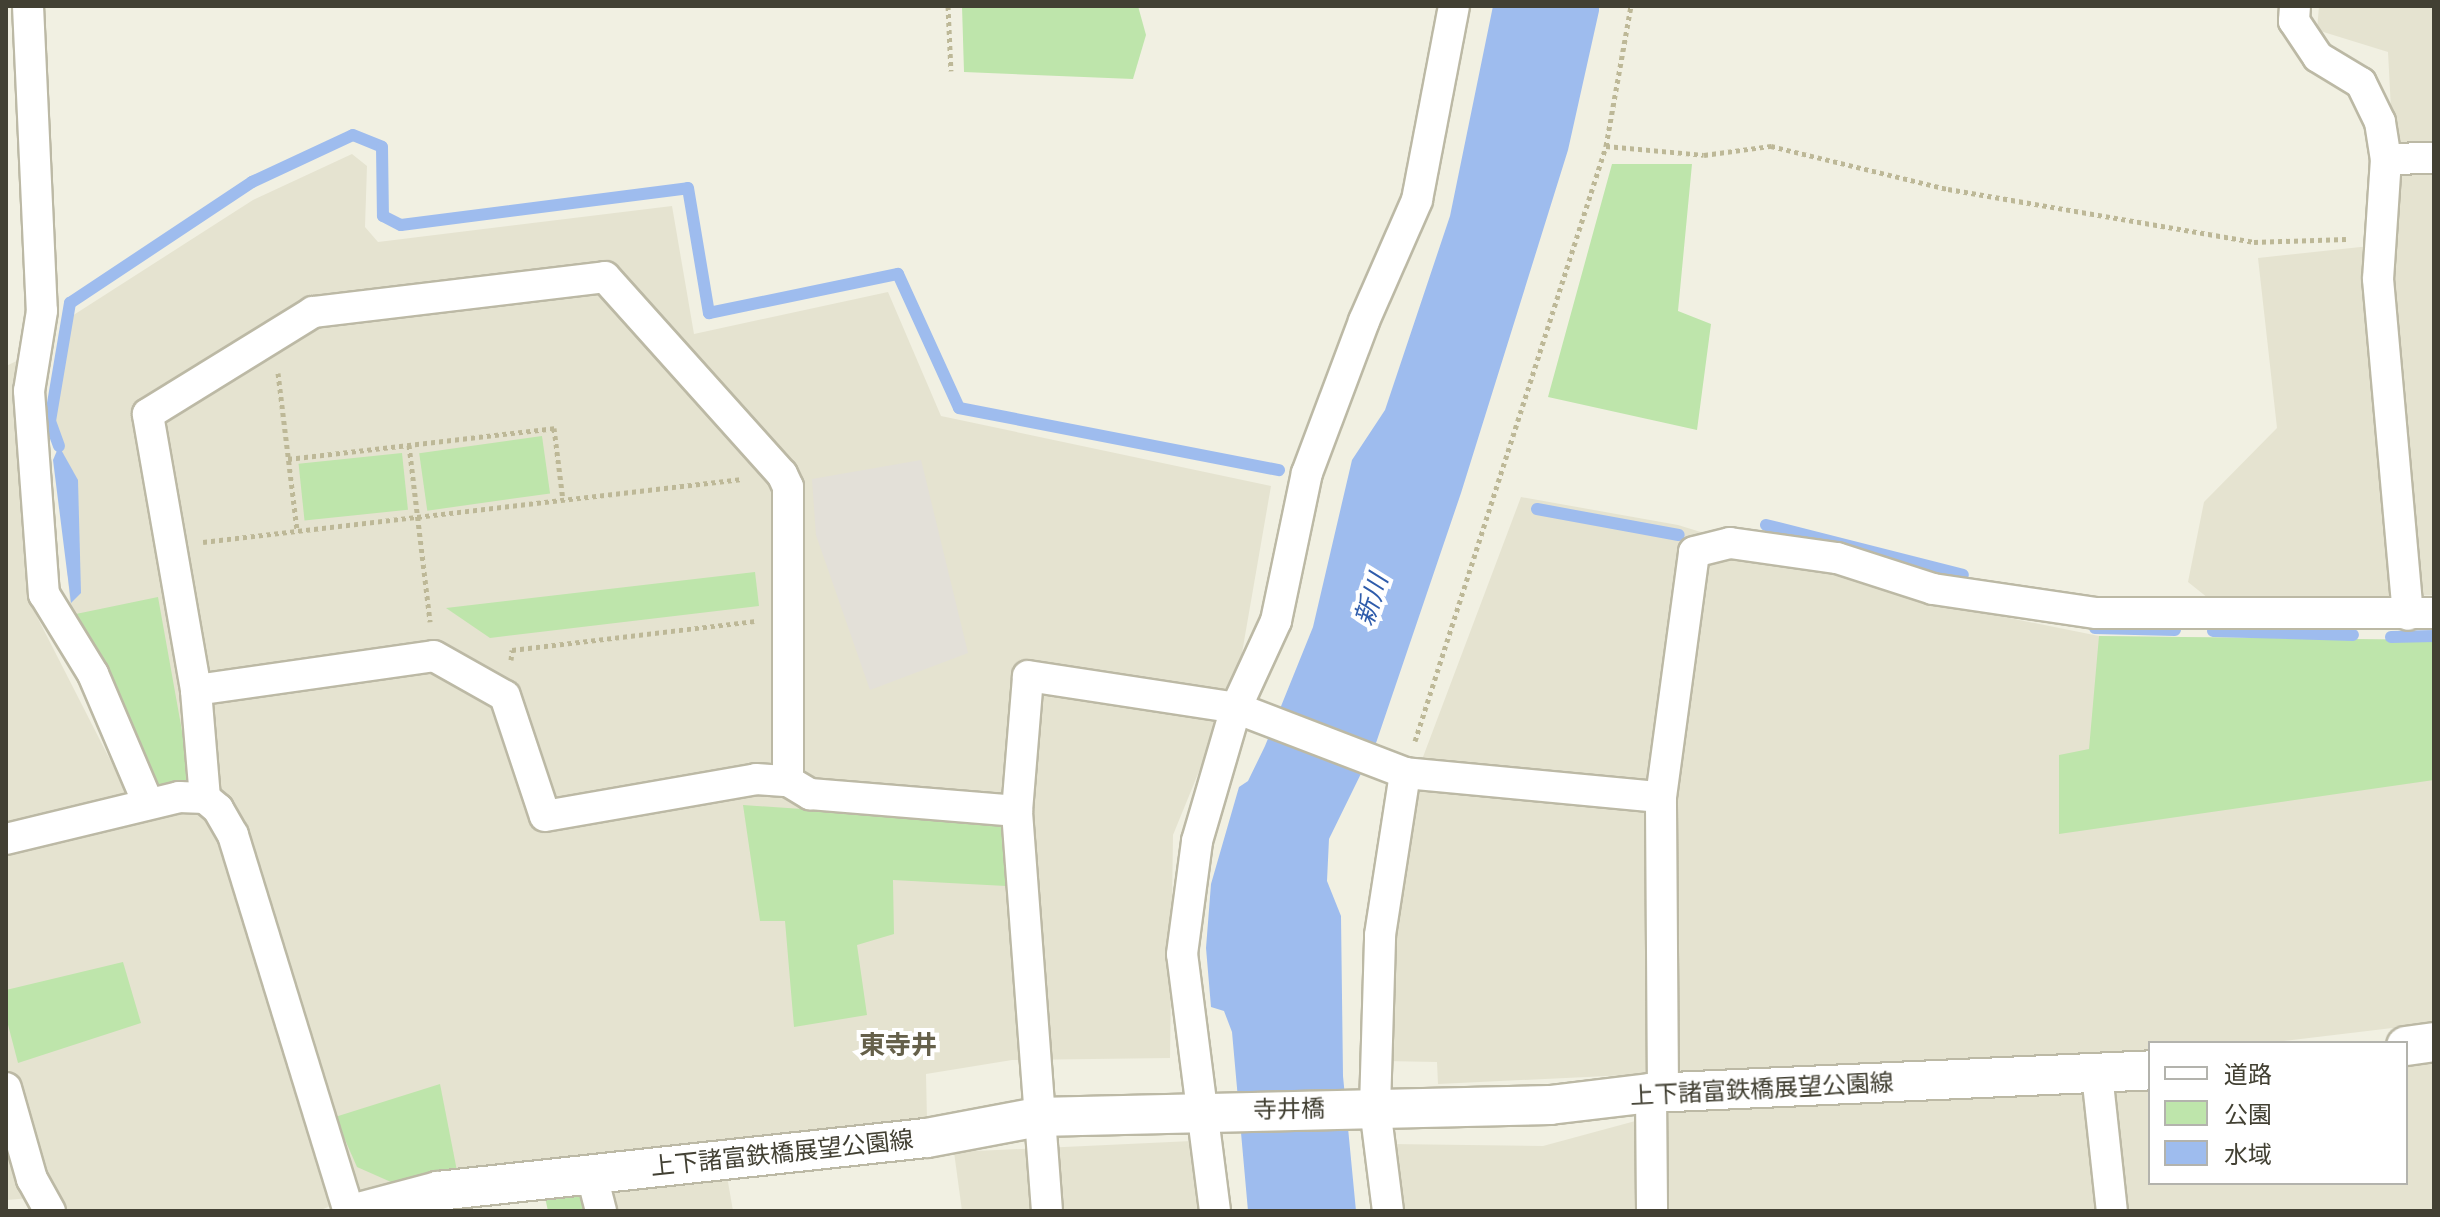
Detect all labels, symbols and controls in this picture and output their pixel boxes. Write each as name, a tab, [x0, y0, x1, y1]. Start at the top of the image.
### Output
water label: 新川	[1349, 570, 1395, 630]
district label: 東寺井	[859, 1030, 937, 1062]
legend	[2148, 1041, 2408, 1185]
text: 道路	[2224, 1057, 2272, 1092]
street label: 上下諸富鉄橋展望公園線	[1629, 1068, 1895, 1110]
street label: 寺井橋	[1253, 1094, 1325, 1124]
text: 公園	[2224, 1097, 2272, 1132]
street label: 上下諸富鉄橋展望公園線	[649, 1125, 915, 1181]
text: 水域	[2224, 1137, 2272, 1172]

